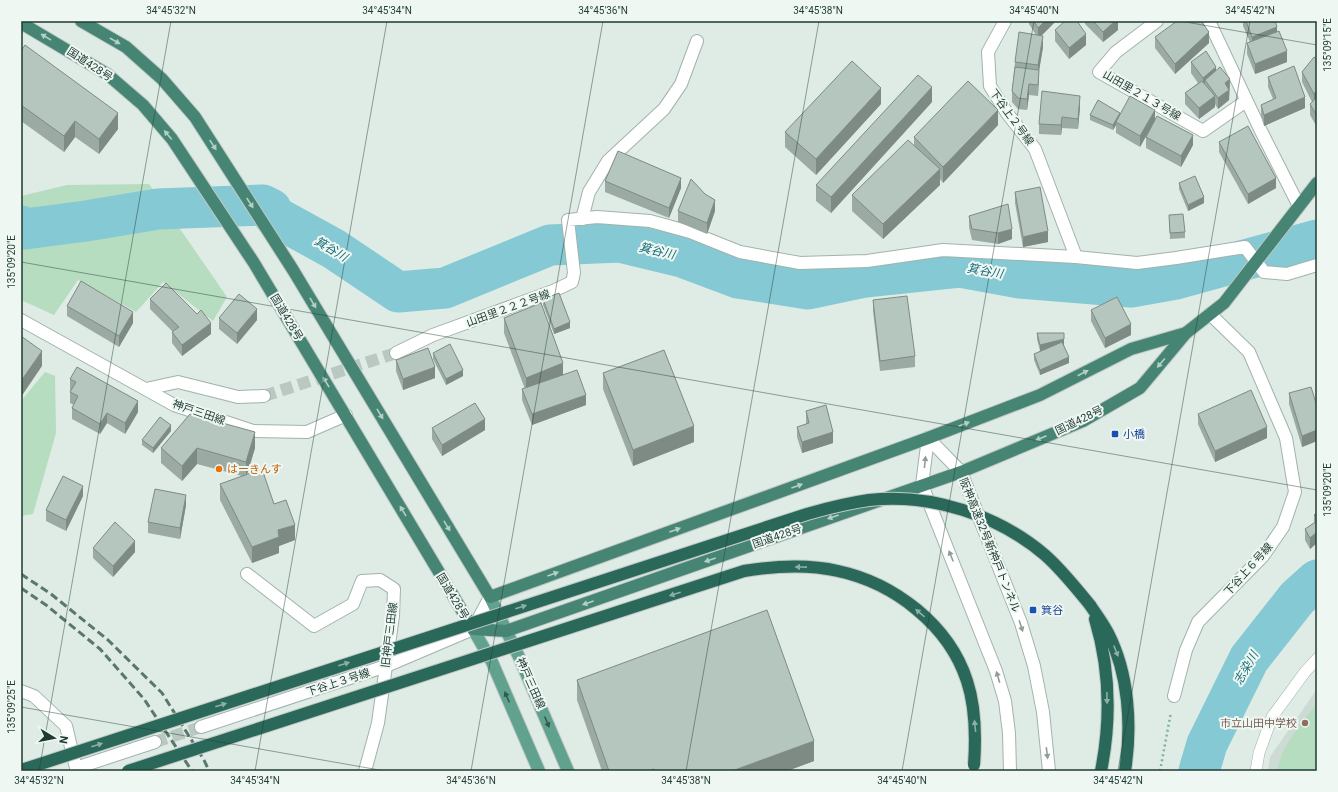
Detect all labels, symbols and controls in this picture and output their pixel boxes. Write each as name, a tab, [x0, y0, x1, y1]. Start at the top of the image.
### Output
text: 34°45'32"N	[146, 5, 196, 16]
text: 34°45'34"N	[362, 5, 412, 16]
text: 34°45'36"N	[578, 5, 628, 16]
text: 34°45'38"N	[793, 5, 843, 16]
text: 34°45'40"N	[1009, 5, 1059, 16]
text: 34°45'42"N	[1225, 5, 1275, 16]
text: 135°09'15"E	[1322, 18, 1333, 72]
one-way arrow	[41, 33, 51, 41]
one-way arrow	[109, 37, 121, 44]
street label: 国道428号	[65, 45, 115, 84]
street label: 山田里２１３号線	[1100, 68, 1183, 123]
street label: 下谷上２号線	[987, 87, 1036, 148]
one-way arrow	[164, 129, 173, 140]
one-way arrow	[209, 139, 216, 150]
one-way arrow	[247, 197, 254, 209]
water label: 箕谷川	[312, 234, 352, 265]
text: 135°09'20"E	[6, 235, 17, 289]
water label: 箕谷川	[638, 240, 678, 262]
water label: 箕谷川	[966, 261, 1006, 281]
street label: 山田里２２２号線	[465, 287, 552, 330]
street label: 国道428号	[268, 292, 305, 343]
one-way arrow	[309, 297, 316, 309]
one-way arrow	[1157, 357, 1166, 368]
one-way arrow	[1077, 370, 1089, 376]
one-way arrow	[322, 376, 329, 388]
street label: 神戸三田線	[171, 397, 227, 428]
street label: 国道428号	[1053, 403, 1105, 438]
one-way arrow	[376, 408, 383, 420]
one-way arrow	[958, 421, 970, 427]
place label: 小橋	[1123, 428, 1145, 441]
marker: 小橋	[1110, 429, 1120, 439]
one-way arrow	[1036, 435, 1047, 441]
one-way arrow	[922, 456, 928, 468]
place label: はーきんす	[227, 463, 282, 476]
text: 135°09'20"E	[1322, 463, 1333, 517]
marker: はーきんす	[214, 464, 224, 474]
street label: 阪神高速32号新神戸トンネル	[957, 476, 1023, 614]
one-way arrow	[792, 482, 804, 488]
one-way arrow	[399, 505, 406, 517]
one-way arrow	[826, 514, 838, 520]
one-way arrow	[443, 521, 451, 531]
street label: 国道428号	[751, 522, 804, 551]
one-way arrow	[670, 527, 682, 533]
street label: 下谷上６号線	[1221, 540, 1275, 598]
one-way arrow	[947, 550, 953, 562]
one-way arrow	[704, 557, 716, 563]
one-way arrow	[794, 564, 807, 570]
street label: 国道428号	[434, 571, 471, 622]
one-way arrow	[547, 571, 559, 577]
one-way arrow	[668, 591, 680, 597]
one-way arrow	[581, 600, 593, 606]
street label: 旧神戸三田線	[379, 602, 400, 669]
one-way arrow	[516, 603, 528, 609]
place label: 箕谷	[1041, 604, 1063, 617]
marker: 箕谷	[1028, 605, 1038, 615]
one-way arrow	[914, 608, 925, 617]
one-way arrow	[1019, 620, 1025, 632]
one-way arrow	[1113, 645, 1119, 656]
water label: 志染川	[1231, 647, 1262, 687]
street label: 神戸三田線	[513, 655, 548, 711]
one-way arrow	[339, 661, 351, 667]
street label: 下谷上３号線	[305, 666, 372, 699]
one-way arrow	[995, 671, 1001, 683]
text: 135°09'25"E	[6, 680, 17, 734]
one-way arrow	[504, 691, 510, 702]
one-way arrow	[1104, 692, 1110, 705]
one-way arrow	[215, 701, 227, 707]
one-way arrow	[544, 716, 550, 727]
place label: 市立山田中学校	[1220, 717, 1297, 730]
north arrow	[34, 718, 74, 758]
marker: 市立山田中学校	[1300, 718, 1310, 728]
one-way arrow	[972, 720, 978, 732]
text: N	[56, 735, 70, 745]
one-way arrow	[92, 742, 104, 748]
one-way arrow	[1044, 747, 1051, 759]
text: 34°45'32"N	[14, 775, 64, 786]
text: 34°45'34"N	[230, 775, 280, 786]
text: 34°45'36"N	[446, 775, 496, 786]
text: 34°45'38"N	[661, 775, 711, 786]
text: 34°45'40"N	[877, 775, 927, 786]
text: 34°45'42"N	[1093, 775, 1143, 786]

